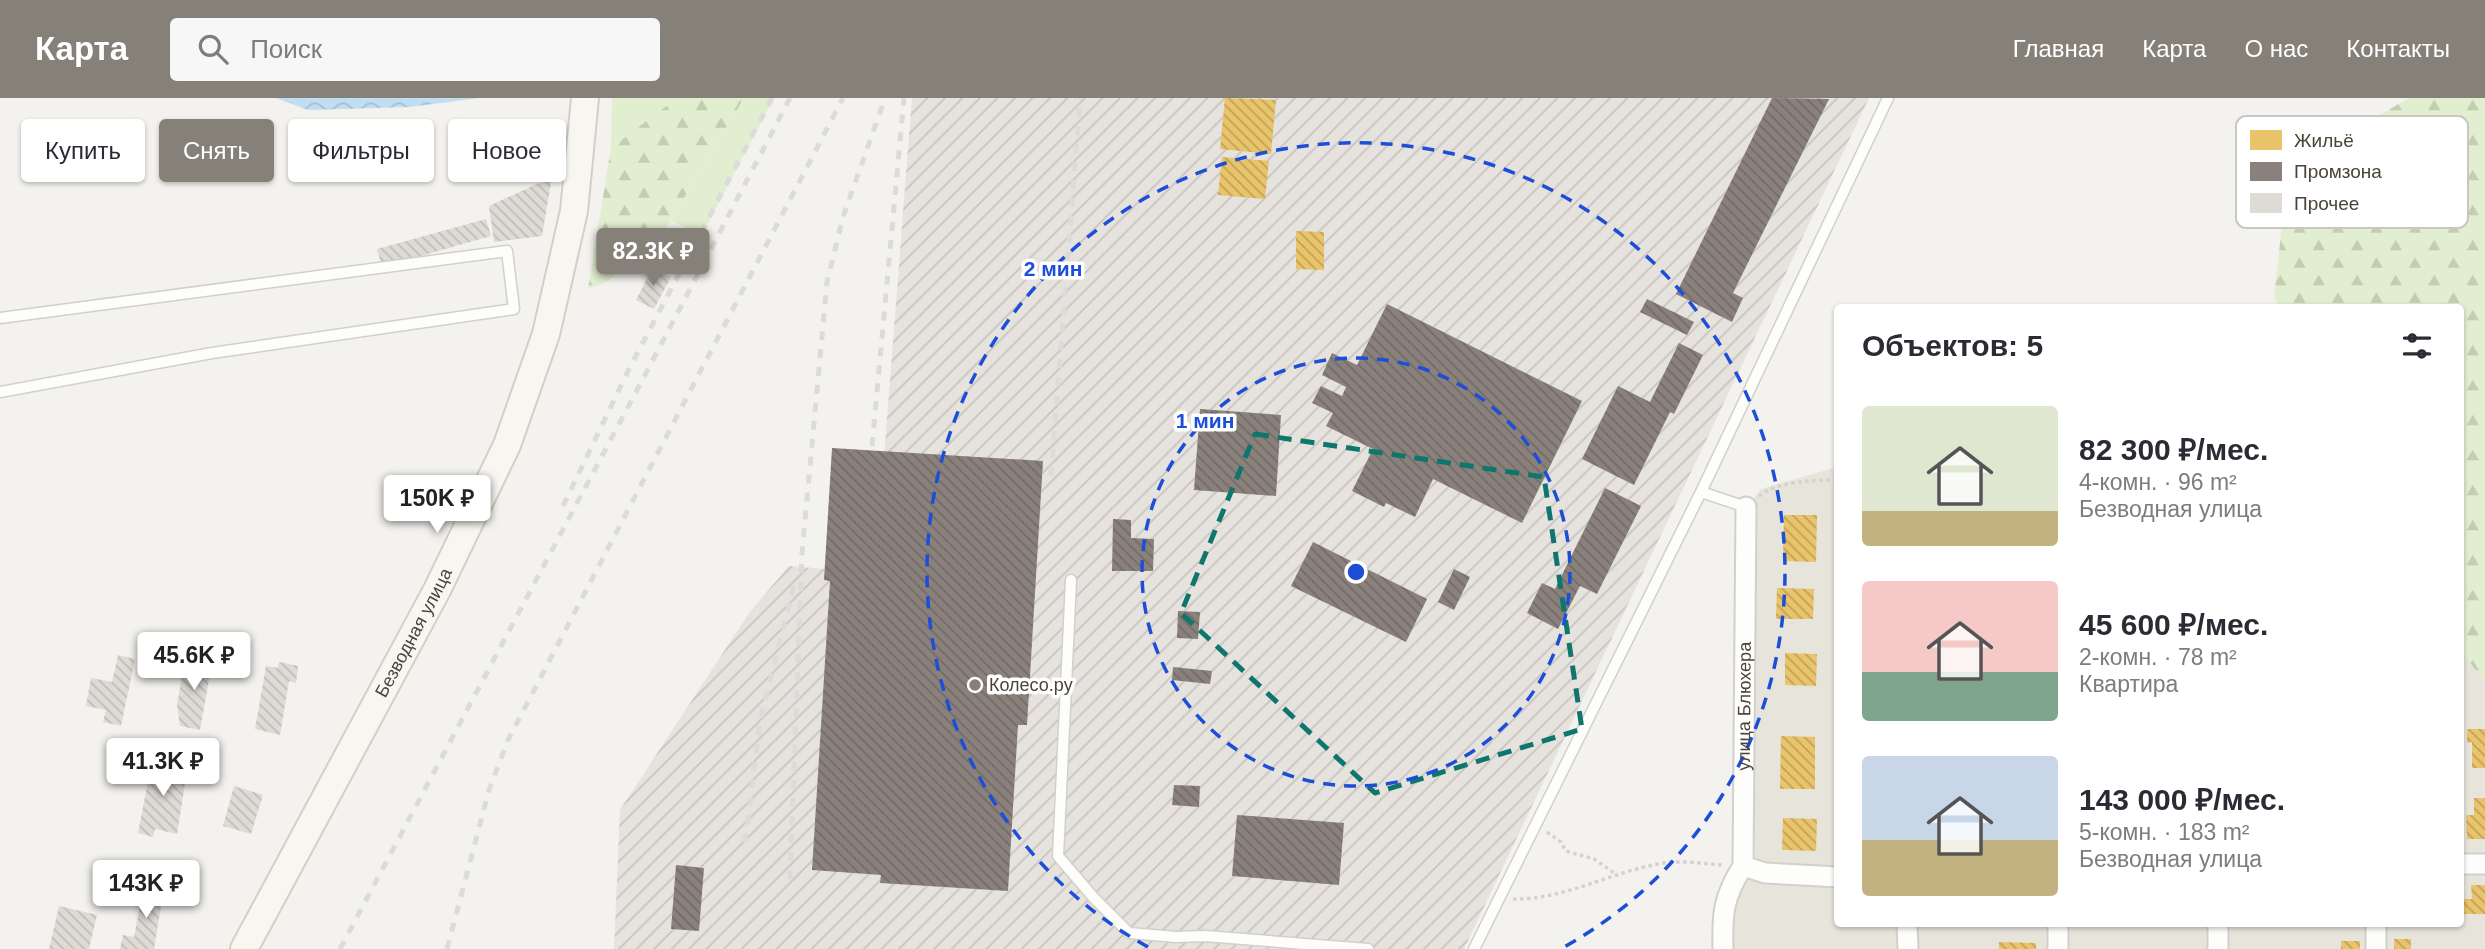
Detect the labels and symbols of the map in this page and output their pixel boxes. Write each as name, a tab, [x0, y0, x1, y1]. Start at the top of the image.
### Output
legend	[2236, 116, 2468, 228]
text: Жильё	[2294, 130, 2354, 151]
text: Промзона	[2294, 161, 2382, 182]
text: Прочее	[2294, 193, 2359, 214]
pin: 82.3K ₽	[588, 228, 718, 288]
text: 2 мин	[1024, 257, 1082, 280]
text: 1 мин	[1176, 409, 1234, 432]
pin: 150K ₽	[380, 476, 494, 535]
centre of rings	[1344, 560, 1368, 584]
street label: Безводная улица	[371, 564, 456, 701]
pin: 45.6K ₽	[129, 632, 259, 692]
street label: улица Блюхера	[1734, 641, 1755, 771]
place label: Колесо.ру	[989, 675, 1073, 695]
marker: Колесо.ру	[967, 677, 983, 693]
pin: 41.3K ₽	[98, 738, 228, 798]
pin: 143K ₽	[89, 860, 203, 920]

